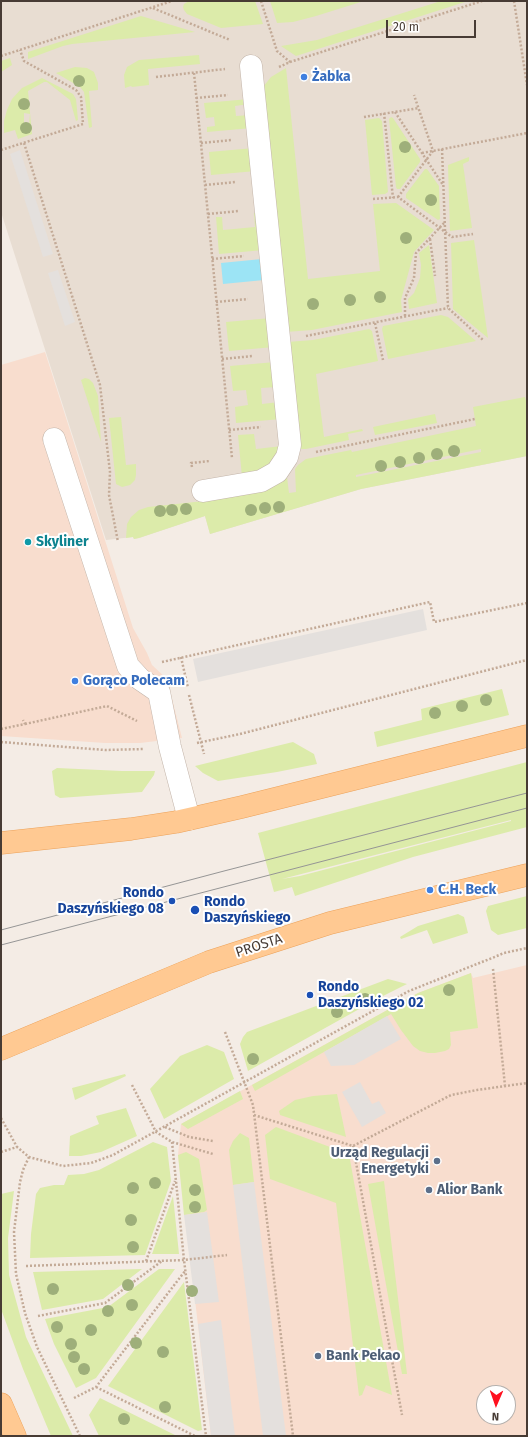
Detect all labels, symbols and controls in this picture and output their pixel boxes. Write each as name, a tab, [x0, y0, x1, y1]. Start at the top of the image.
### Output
scale bar	[388, 12, 478, 38]
text: 20 m	[393, 20, 419, 34]
place label: Żabka	[312, 69, 351, 85]
marker: Żabka	[299, 72, 309, 82]
place label: Skyliner	[36, 534, 89, 550]
marker: Skyliner	[23, 537, 33, 547]
place label: Gorąco Polecam	[83, 673, 185, 689]
marker: Gorąco Polecam	[70, 676, 80, 686]
place label: C.H. Beck	[438, 882, 496, 898]
place label: Rondo Daszyńskiego 08	[58, 885, 164, 918]
marker: C.H. Beck	[425, 885, 435, 895]
place label: Rondo Daszyńskiego	[204, 894, 291, 926]
marker: Rondo Daszyńskiego 08	[167, 896, 177, 906]
marker: Rondo Daszyńskiego	[189, 904, 201, 916]
street label: PROSTA	[234, 931, 284, 961]
place label: Rondo Daszyńskiego 02	[318, 979, 423, 1012]
marker: Rondo Daszyńskiego 02	[305, 990, 315, 1000]
place label: Urząd Regulacji Energetyki	[331, 1145, 429, 1178]
marker: Urząd Regulacji Energetyki	[432, 1156, 442, 1166]
place label: Alior Bank	[437, 1182, 503, 1198]
marker: Alior Bank	[424, 1185, 434, 1195]
place label: Bank Pekao	[326, 1348, 401, 1364]
marker: Bank Pekao	[313, 1351, 323, 1361]
north arrow	[476, 1385, 516, 1425]
text: N	[492, 1410, 499, 1423]

